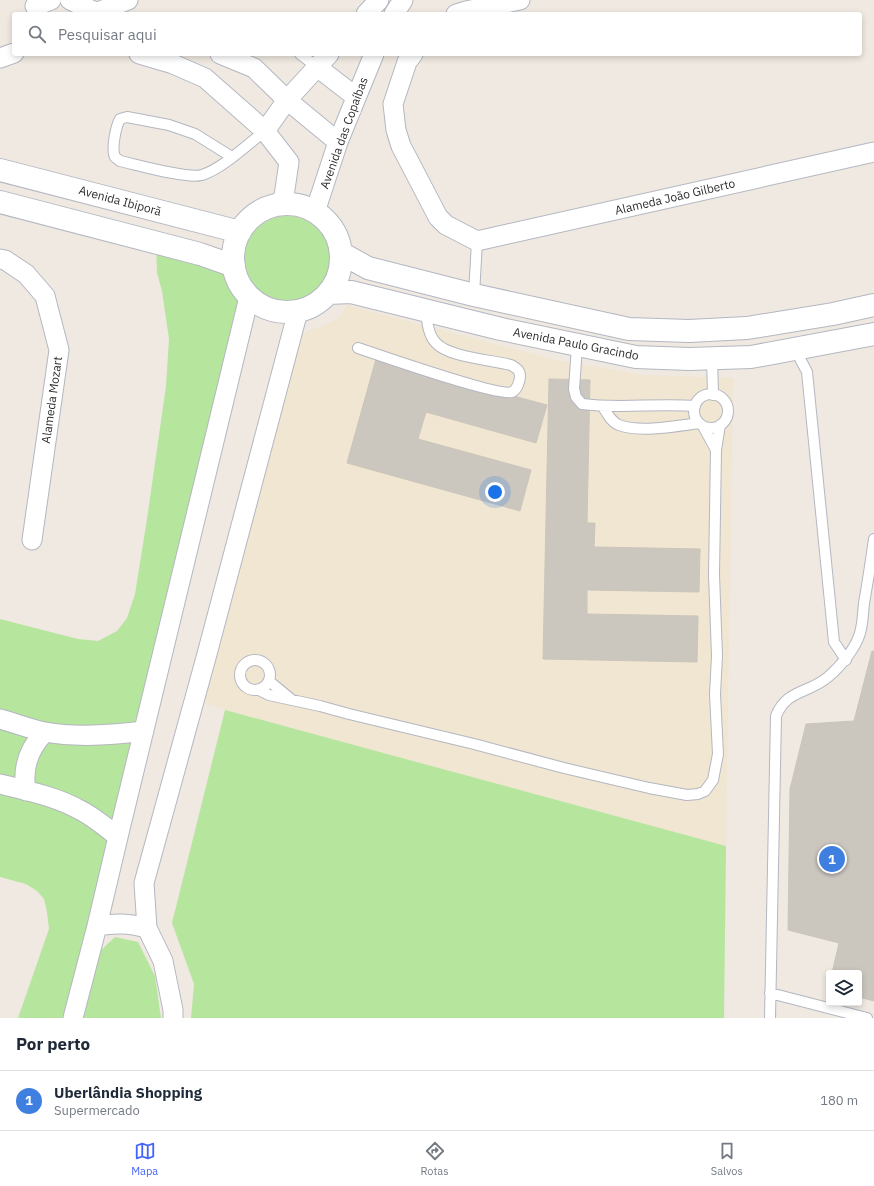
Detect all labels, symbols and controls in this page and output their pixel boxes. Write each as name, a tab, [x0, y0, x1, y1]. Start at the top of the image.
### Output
search box	[12, 12, 862, 56]
icon: search	[26, 23, 48, 45]
text: Pesquisar aqui	[58, 25, 157, 44]
street label: Avenida das Copaíbas	[316, 75, 371, 191]
street label: Alameda João Gilberto	[613, 175, 737, 218]
street label: Avenida Ibiporã	[77, 182, 164, 219]
street label: Avenida Paulo Gracindo	[512, 324, 640, 363]
street label: Alameda Mozart	[38, 355, 65, 444]
your location	[485, 482, 505, 502]
pin: 1	[819, 844, 845, 874]
map controls	[826, 970, 862, 1006]
button: layers	[826, 970, 862, 1006]
text: Por perto	[16, 1033, 90, 1055]
text: Uberlândia Shopping	[54, 1083, 202, 1102]
text: 1	[25, 1092, 33, 1109]
text: 180 m	[820, 1092, 858, 1109]
text: Supermercado	[54, 1102, 140, 1119]
tab: Mapa	[131, 1140, 158, 1178]
tab: Rotas	[420, 1140, 449, 1178]
tab: Salvos	[711, 1140, 743, 1178]

